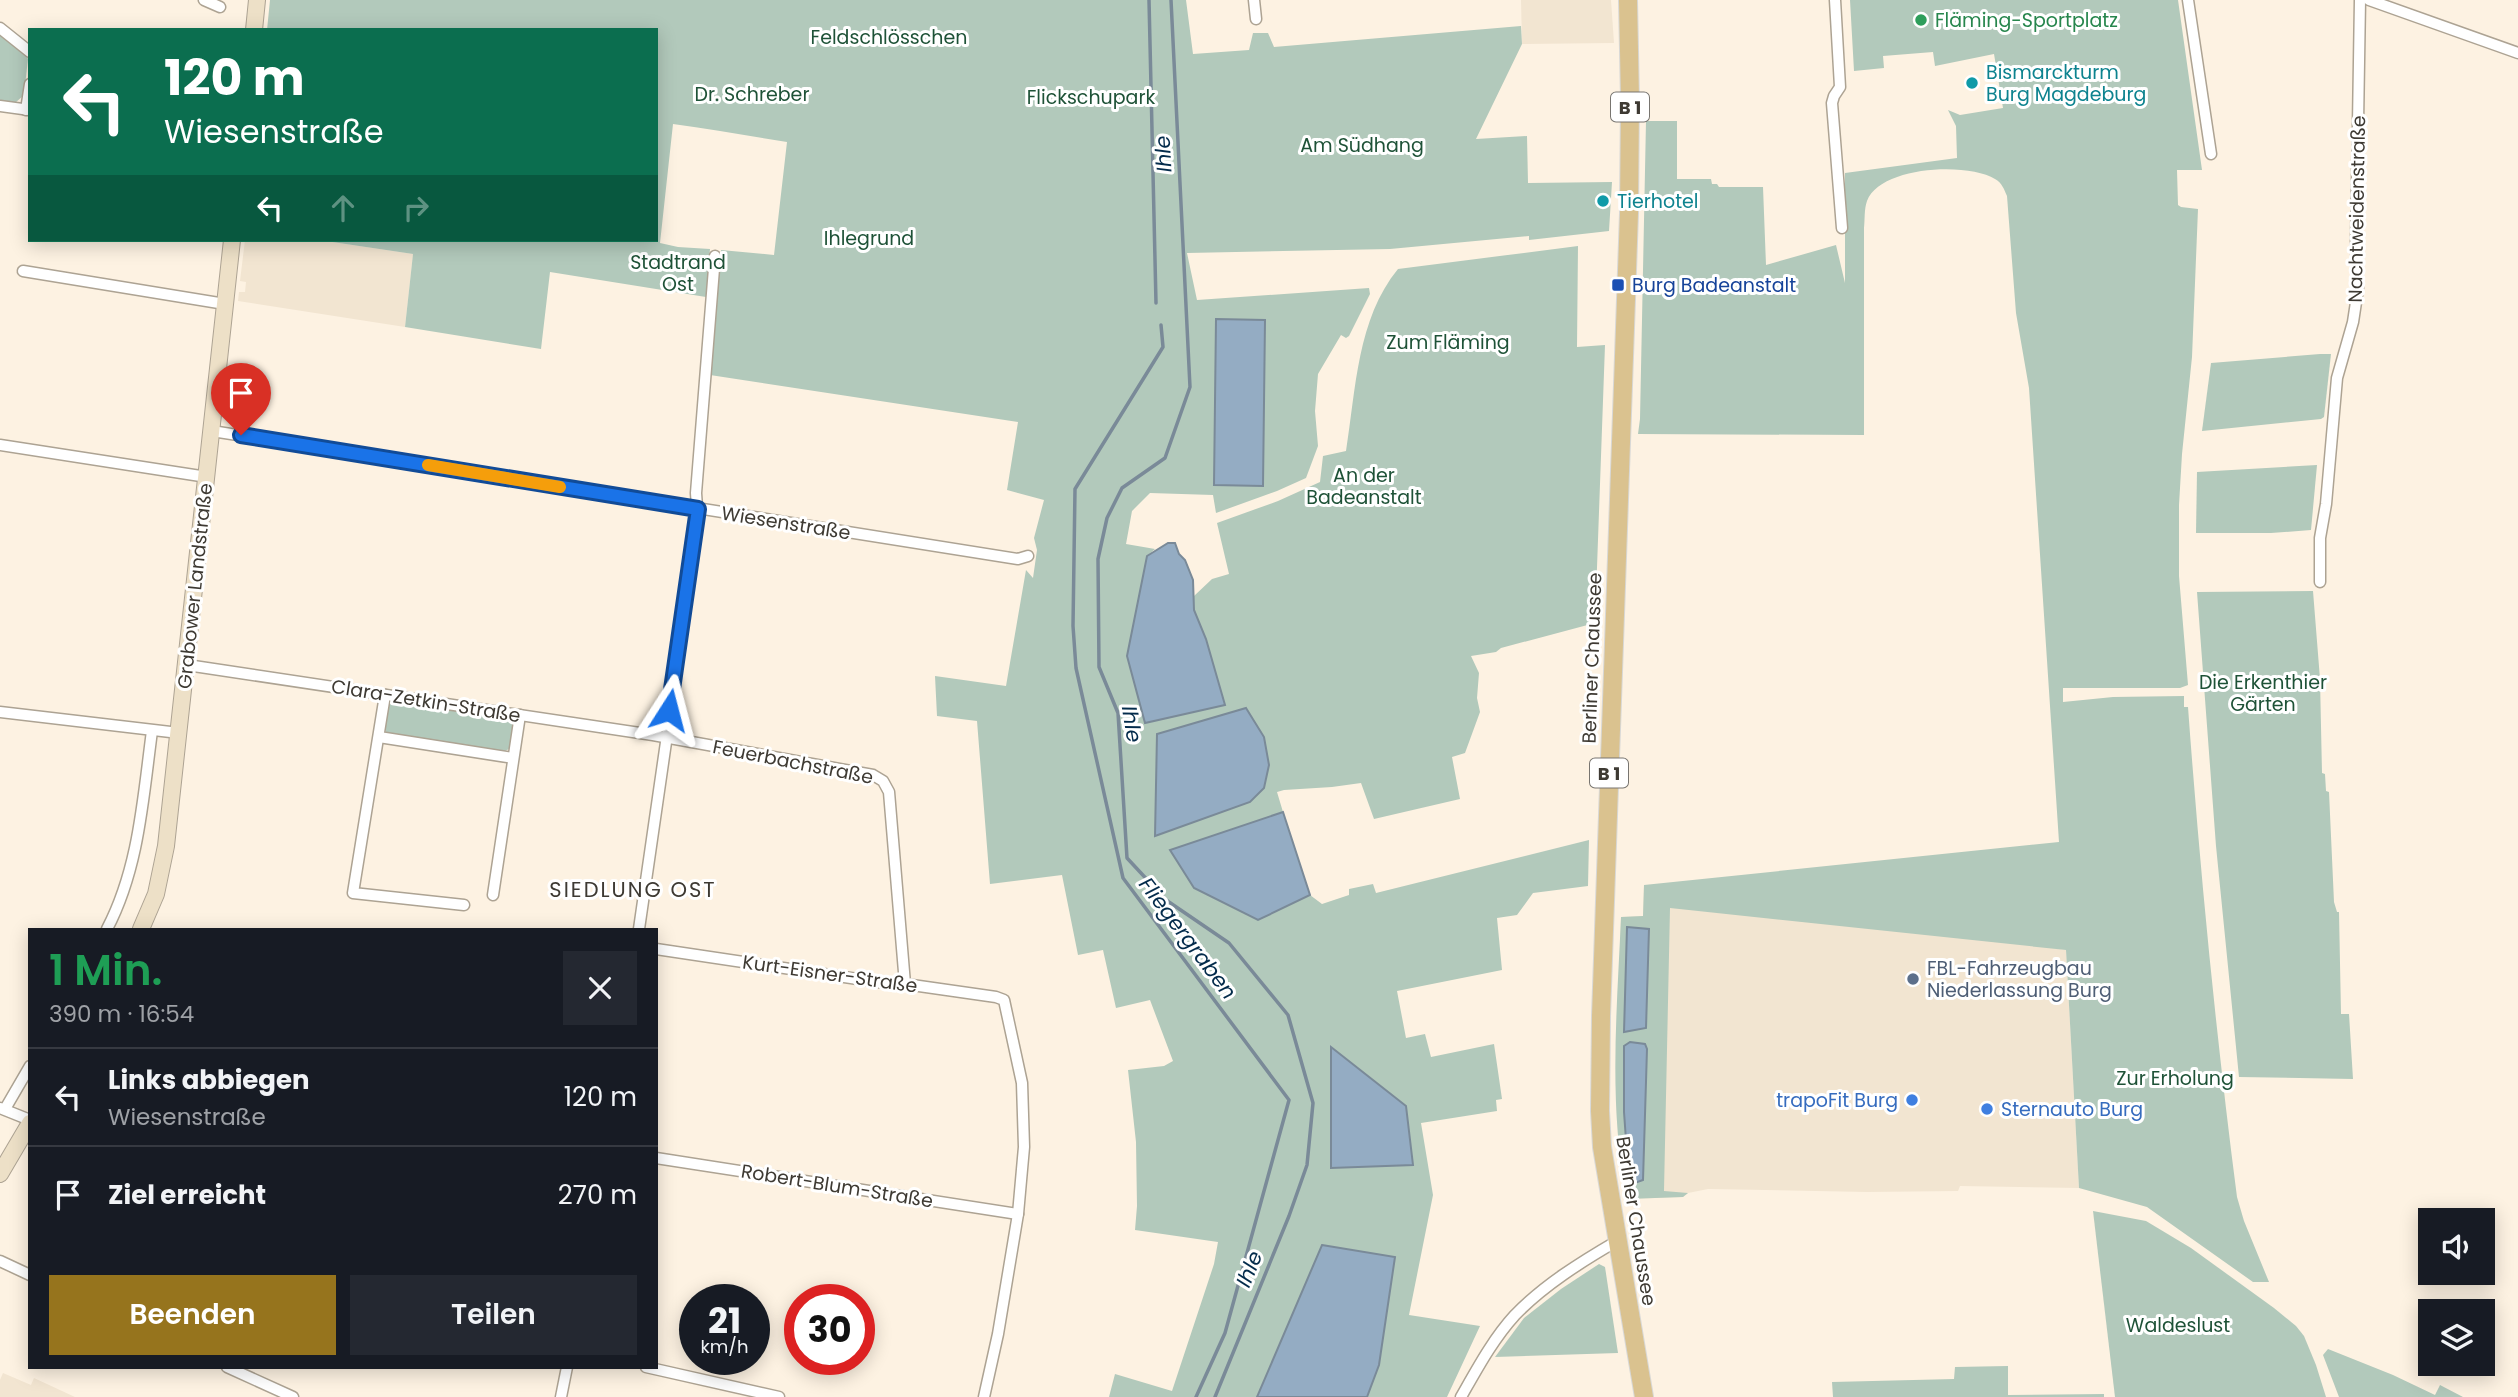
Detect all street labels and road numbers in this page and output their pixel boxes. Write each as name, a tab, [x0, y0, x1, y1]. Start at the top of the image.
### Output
road number: B 1	[1611, 92, 1649, 122]
street label: Nachtweidenstraße	[2342, 115, 2372, 303]
street label: Grabower Landstraße	[171, 482, 219, 690]
street label: Wiesenstraße	[720, 499, 852, 547]
street label: Berliner Chaussee	[1576, 572, 1608, 744]
street label: Clara-Zetkin-Straße	[329, 673, 523, 729]
street label: Feuerbachstraße	[710, 733, 876, 791]
road number: B 1	[1590, 758, 1628, 788]
street label: Kurt-Eisner-Straße	[741, 948, 919, 1000]
street label: Berliner Chaussee	[1609, 1134, 1663, 1308]
street label: Robert-Blum-Straße	[739, 1157, 935, 1215]

